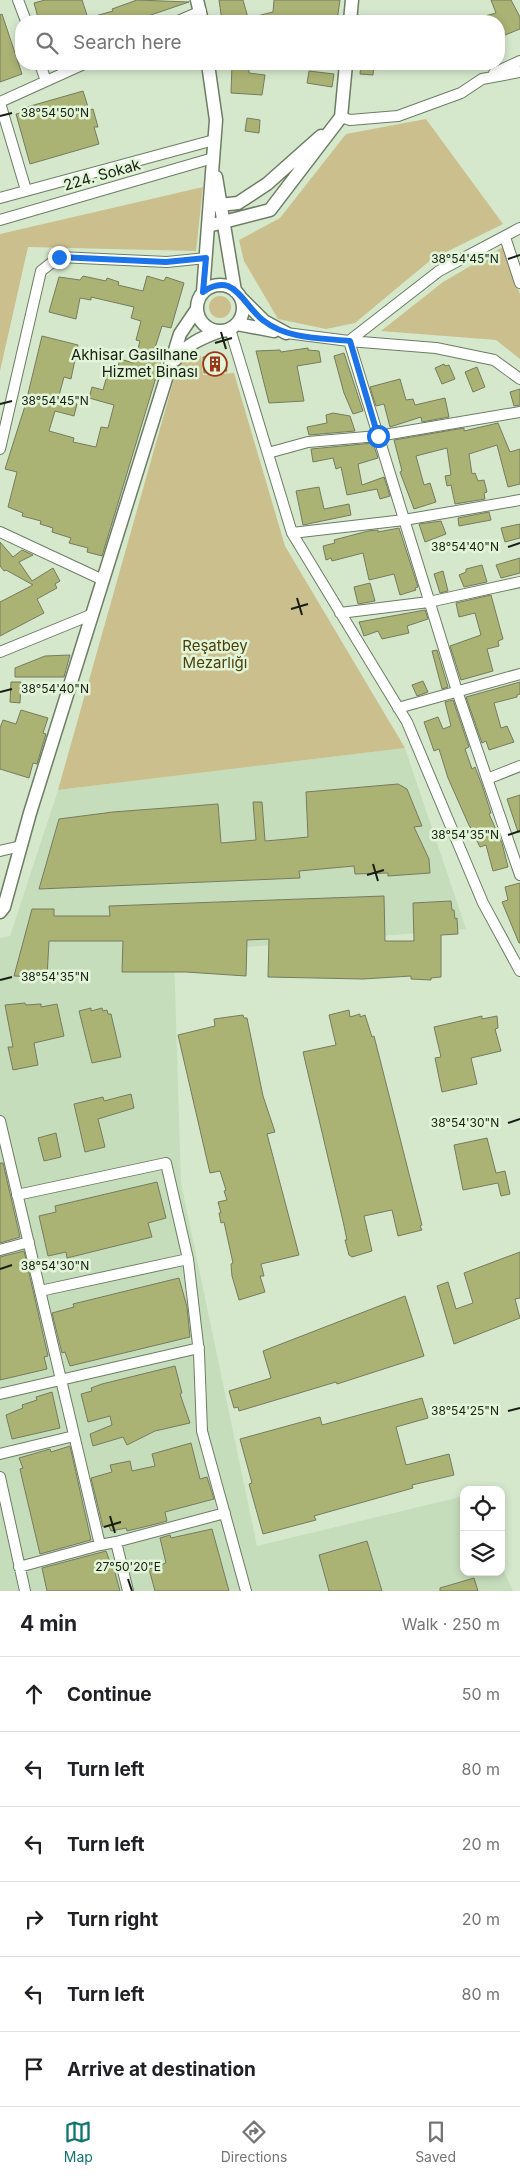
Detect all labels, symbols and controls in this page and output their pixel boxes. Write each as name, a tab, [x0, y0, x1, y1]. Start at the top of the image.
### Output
search box	[15, 15, 505, 70]
icon: search	[33, 29, 61, 57]
text: Search here	[73, 31, 182, 54]
text: 38°54'50"N	[21, 105, 89, 120]
street label: 224. Sokak	[61, 154, 143, 195]
route end	[48, 246, 71, 269]
text: 38°54'45"N	[431, 251, 499, 266]
place label: Akhisar Gasilhane Hizmet Binası	[71, 345, 198, 381]
building icon: Akhisar Gasilhane Hizmet Binası	[202, 351, 228, 377]
text: 38°54'45"N	[21, 393, 89, 408]
route start	[367, 425, 390, 448]
text: 38°54'40"N	[431, 539, 499, 554]
park label: Reşatbey Mezarlığı	[182, 636, 248, 672]
text: 38°54'40"N	[21, 681, 89, 696]
text: 38°54'35"N	[431, 827, 499, 842]
text: 38°54'35"N	[21, 969, 89, 984]
text: 38°54'30"N	[431, 1115, 499, 1130]
text: 38°54'30"N	[21, 1258, 89, 1273]
text: 38°54'25"N	[431, 1403, 499, 1418]
map controls	[460, 1486, 505, 1576]
button: locate	[460, 1486, 505, 1531]
button: layers	[460, 1531, 505, 1576]
text: 27°50'20"E	[95, 1559, 161, 1574]
text: 4 min	[20, 1611, 77, 1636]
text: Walk · 250 m	[402, 1614, 500, 1634]
icon: ahead	[20, 1680, 48, 1708]
text: Continue	[67, 1683, 152, 1706]
text: 50 m	[462, 1684, 500, 1704]
icon: left	[20, 1755, 48, 1783]
text: Turn left	[67, 1758, 145, 1781]
text: 80 m	[461, 1759, 500, 1779]
icon: left	[20, 1830, 48, 1858]
text: Turn left	[67, 1833, 145, 1856]
text: 20 m	[462, 1834, 500, 1854]
icon: right	[20, 1905, 48, 1933]
text: Turn right	[67, 1908, 158, 1931]
text: 20 m	[462, 1909, 500, 1929]
icon: left	[20, 1980, 48, 2008]
text: Turn left	[67, 1983, 145, 2006]
text: 80 m	[461, 1984, 500, 2004]
icon: arrive	[20, 2055, 48, 2083]
text: Arrive at destination	[67, 2058, 256, 2081]
tab: Map	[64, 2118, 93, 2165]
tab: Directions	[221, 2118, 287, 2165]
tab: Saved	[415, 2118, 456, 2165]

